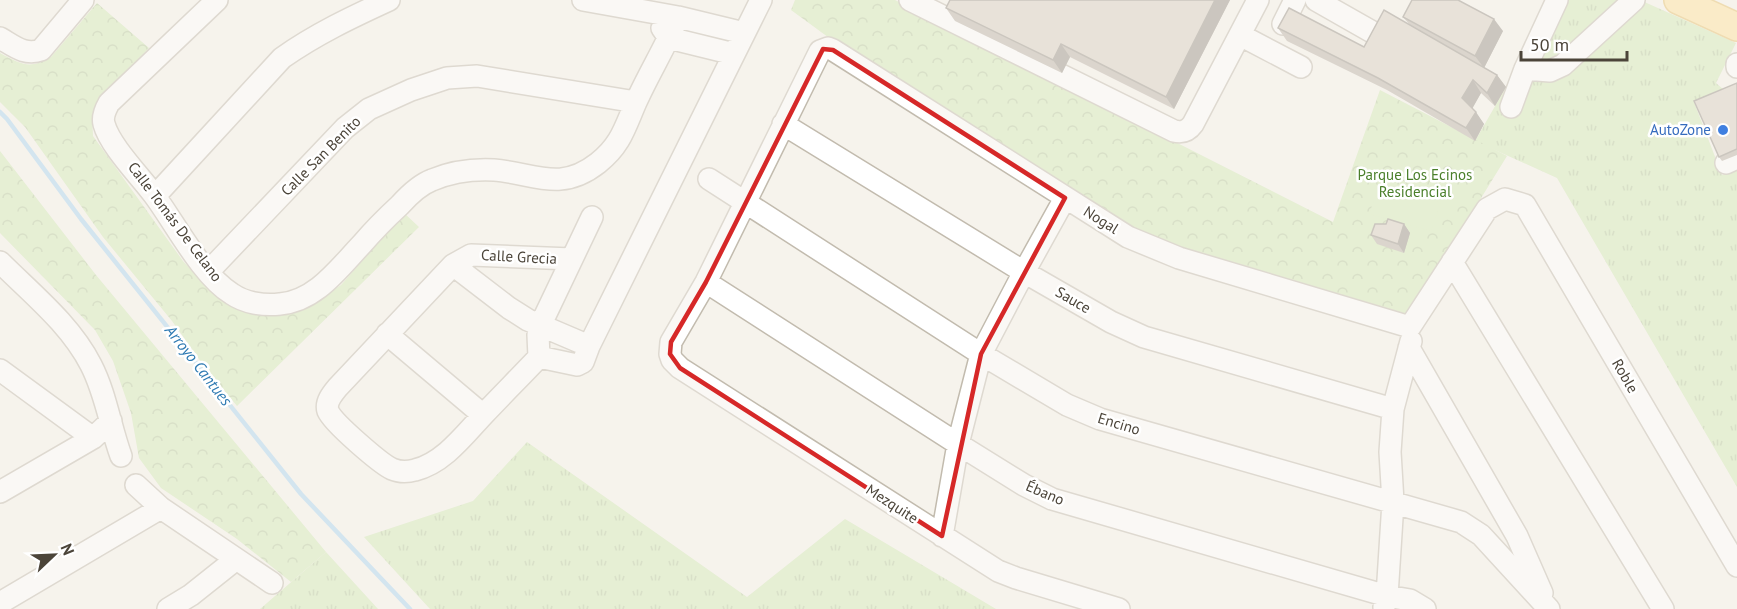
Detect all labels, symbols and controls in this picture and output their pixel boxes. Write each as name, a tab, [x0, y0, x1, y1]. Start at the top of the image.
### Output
scale bar	[1521, 24, 1628, 62]
text: 50 m	[1530, 33, 1569, 56]
street label: Calle San Benito	[277, 112, 365, 200]
place label: AutoZone	[1650, 120, 1711, 139]
marker: AutoZone	[1716, 123, 1730, 137]
street label: Calle Tomás De Celano	[124, 158, 227, 285]
park label: Parque Los Ecinos Residencial	[1358, 165, 1472, 201]
street label: Nogal	[1080, 201, 1123, 238]
street label: Calle Grecia	[481, 245, 558, 268]
street label: Sauce	[1052, 282, 1094, 317]
water label: Arroyo Cantues	[161, 320, 237, 410]
street label: Roble	[1608, 355, 1643, 396]
street label: Encino	[1096, 408, 1143, 439]
street label: Ébano	[1023, 476, 1067, 509]
street label: Mezquite	[863, 480, 922, 527]
north arrow	[24, 525, 84, 585]
text: N	[57, 540, 79, 558]

